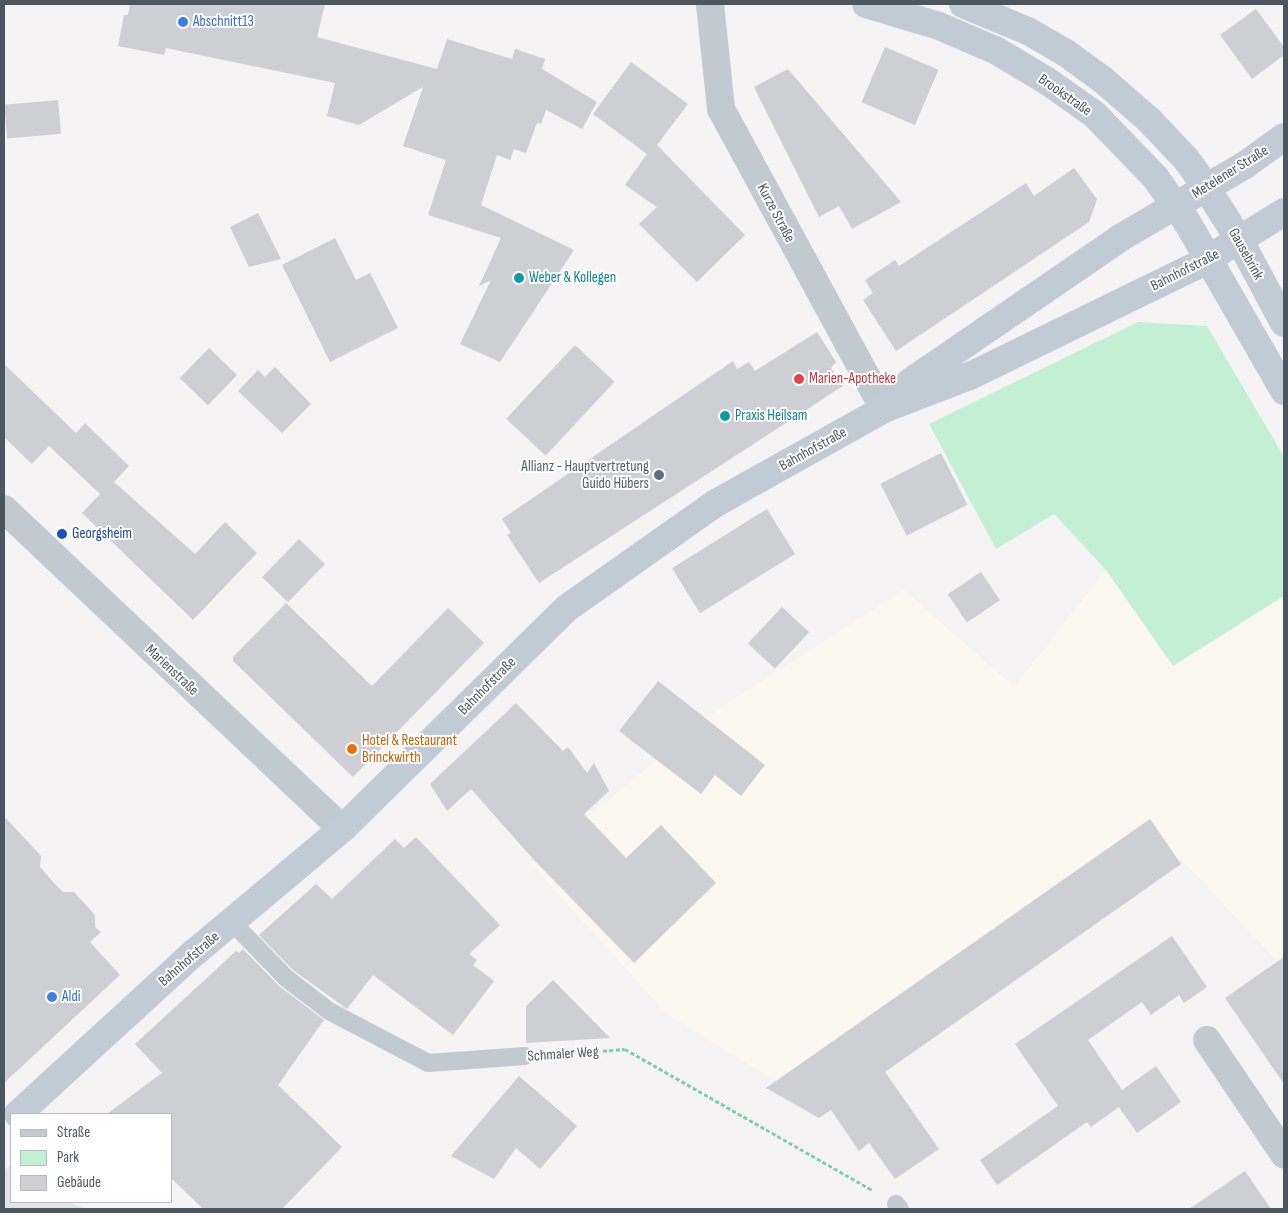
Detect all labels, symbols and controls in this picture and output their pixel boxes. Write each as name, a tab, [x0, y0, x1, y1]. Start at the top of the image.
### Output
place label: Abschnitt13	[193, 13, 254, 31]
marker: Abschnitt13	[177, 16, 189, 28]
street label: Brookstraße	[1035, 70, 1095, 120]
street label: Metelener Straße	[1189, 141, 1271, 203]
street label: Kurze Straße	[753, 181, 799, 245]
street label: Gausebrink	[1224, 225, 1268, 283]
street label: Bahnhofstraße	[1148, 245, 1222, 295]
place label: Weber & Kollegen	[529, 269, 616, 287]
marker: Weber & Kollegen	[513, 272, 525, 284]
place label: Marien-Apotheke	[809, 370, 896, 388]
marker: Marien-Apotheke	[793, 373, 805, 385]
place label: Praxis Heilsam	[735, 407, 807, 425]
marker: Praxis Heilsam	[719, 410, 731, 422]
street label: Bahnhofstraße	[776, 423, 850, 475]
place label: Allianz - Hauptvertretung Guido Hübers	[521, 457, 649, 492]
marker: Allianz - Hauptvertretung Guido Hübers	[653, 469, 665, 481]
place label: Georgsheim	[72, 525, 132, 543]
marker: Georgsheim	[56, 528, 68, 540]
street label: Marienstraße	[142, 641, 202, 699]
street label: Bahnhofstraße	[454, 653, 520, 719]
place label: Hotel & Restaurant Brinckwirth	[362, 731, 457, 766]
marker: Hotel & Restaurant Brinckwirth	[346, 743, 358, 755]
street label: Bahnhofstraße	[155, 928, 223, 990]
place label: Aldi	[62, 988, 80, 1006]
marker: Aldi	[46, 991, 58, 1003]
street label: Schmaler Weg	[527, 1043, 599, 1065]
legend	[10, 1113, 172, 1203]
text: Straße	[57, 1123, 90, 1142]
text: Park	[57, 1148, 79, 1167]
text: Gebäude	[57, 1173, 101, 1192]

